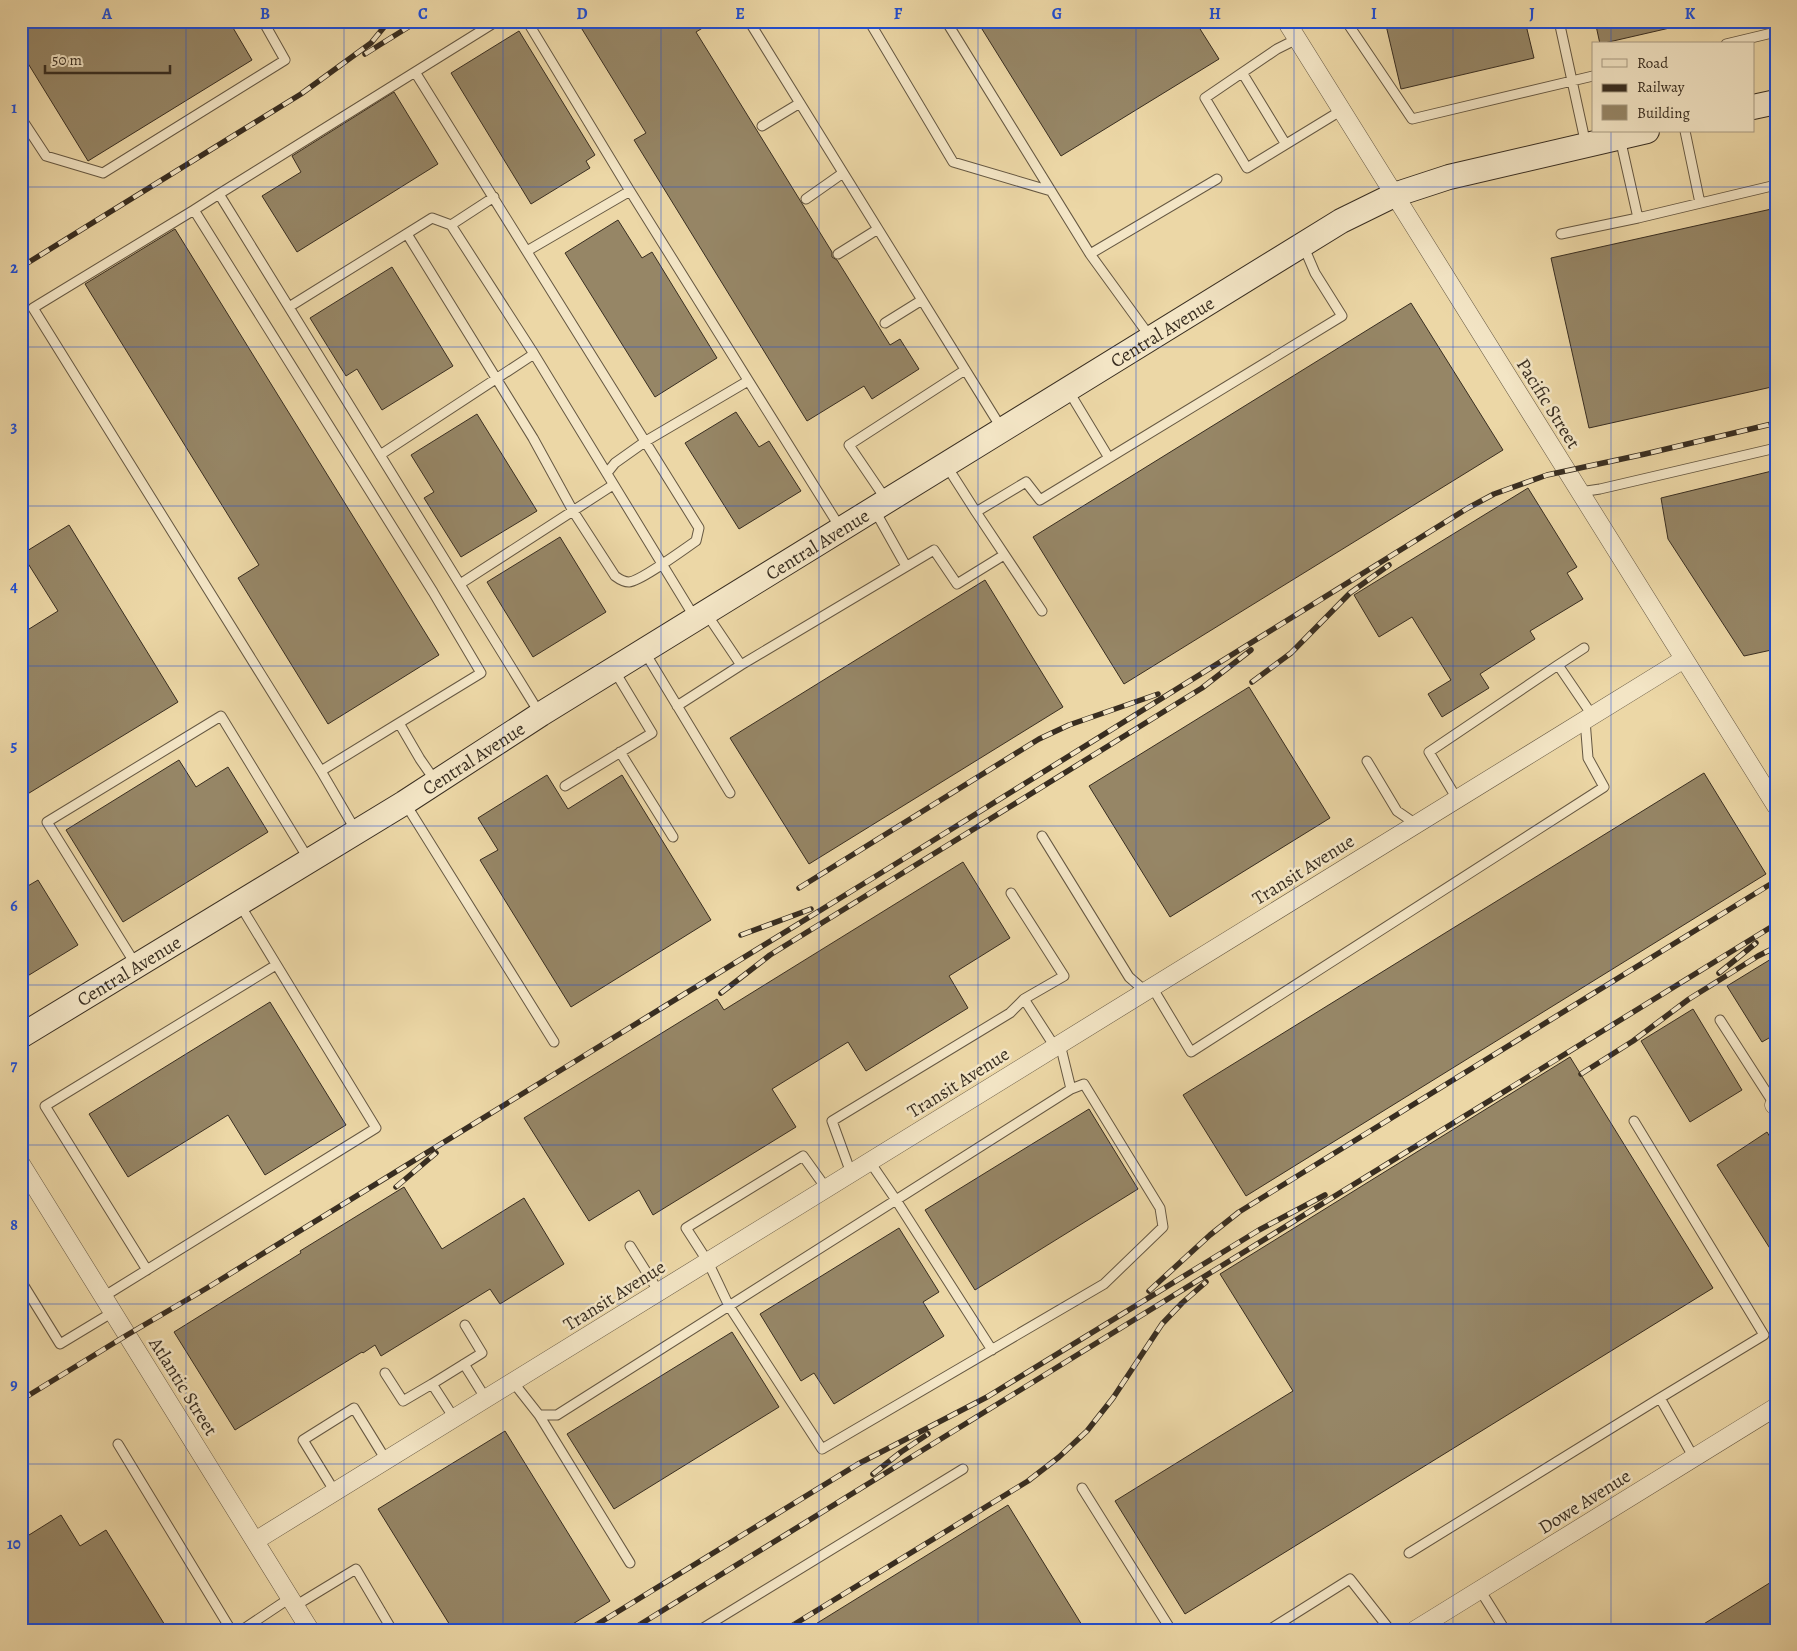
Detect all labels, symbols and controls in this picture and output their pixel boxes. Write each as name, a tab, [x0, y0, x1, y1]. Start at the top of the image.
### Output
text: A	[101, 3, 113, 25]
text: B	[260, 3, 270, 25]
text: C	[418, 3, 428, 25]
text: D	[576, 3, 588, 25]
text: E	[735, 3, 745, 25]
text: F	[894, 3, 903, 25]
text: G	[1052, 3, 1062, 25]
text: H	[1209, 3, 1221, 25]
text: I	[1371, 3, 1377, 25]
text: J	[1529, 3, 1535, 25]
text: K	[1685, 3, 1696, 25]
scale bar	[45, 42, 170, 74]
legend	[1592, 42, 1754, 132]
text: 50 m	[52, 50, 82, 70]
text: Road	[1637, 53, 1669, 73]
text: Railway	[1637, 77, 1685, 97]
text: 1	[11, 97, 17, 119]
text: Building	[1637, 103, 1690, 123]
text: 2	[10, 257, 18, 279]
street label: Central Avenue	[1105, 290, 1219, 374]
street label: Pacific Street	[1510, 353, 1586, 454]
text: 3	[11, 416, 18, 438]
street label: Central Avenue	[761, 503, 875, 587]
text: 4	[10, 576, 18, 598]
street label: Central Avenue	[417, 716, 530, 802]
text: 5	[11, 735, 18, 757]
street label: Transit Avenue	[1248, 828, 1360, 912]
text: 6	[10, 895, 18, 917]
street label: Central Avenue	[72, 930, 186, 1013]
street label: Transit Avenue	[903, 1041, 1015, 1125]
text: 7	[11, 1055, 18, 1077]
text: 8	[10, 1214, 18, 1236]
street label: Transit Avenue	[559, 1254, 671, 1338]
street label: Atlantic Street	[142, 1332, 224, 1441]
text: 9	[10, 1374, 18, 1396]
street label: Dowe Avenue	[1533, 1463, 1636, 1541]
text: 10	[7, 1533, 21, 1555]

